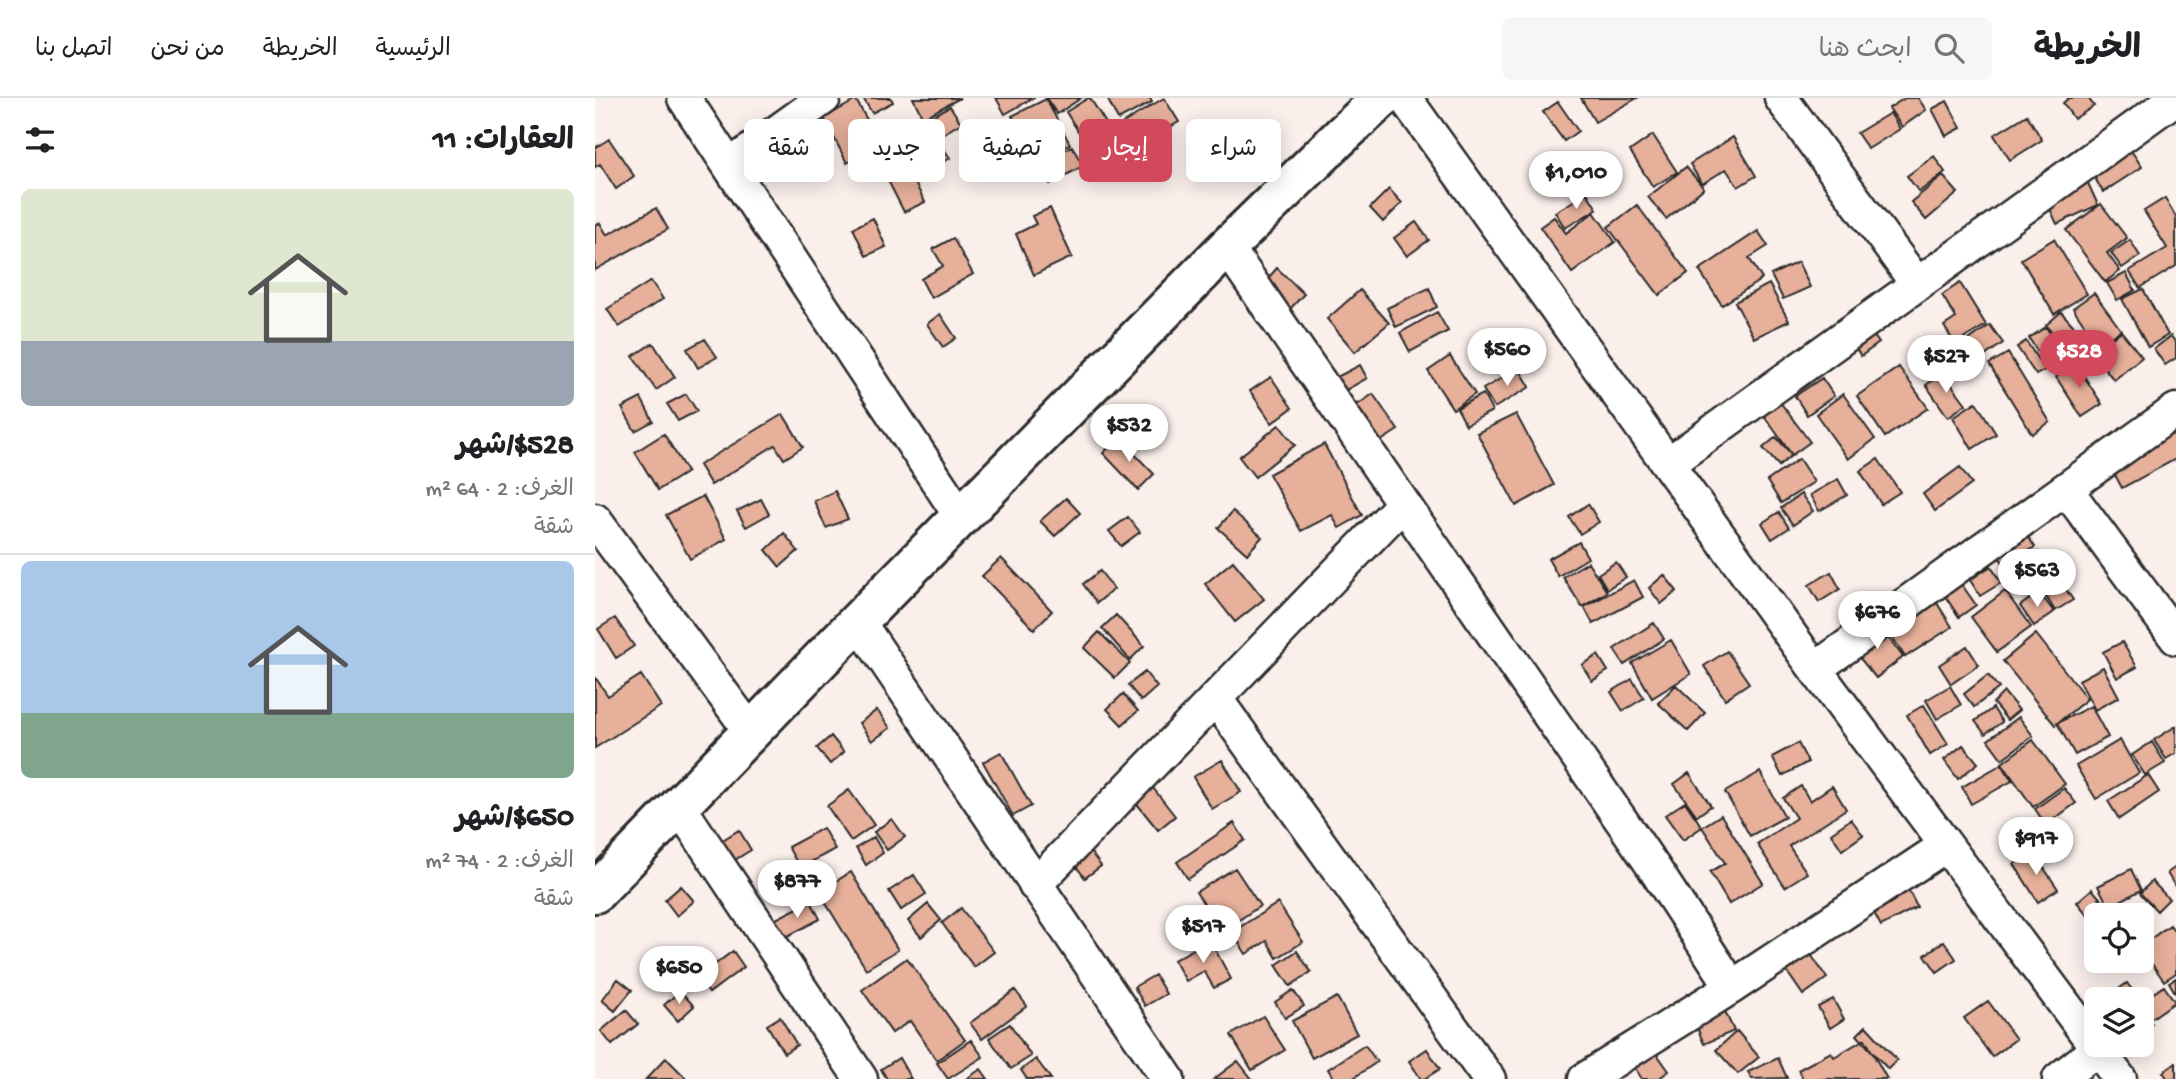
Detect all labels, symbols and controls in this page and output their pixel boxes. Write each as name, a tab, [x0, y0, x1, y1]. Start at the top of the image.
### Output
search box	[1502, 17, 1992, 80]
icon: search	[1930, 29, 1968, 67]
text: الخريطة	[2034, 32, 2141, 70]
text: اتصل بنا	[35, 36, 112, 65]
text: من نحن	[150, 36, 225, 65]
text: الخريطة	[263, 36, 338, 65]
text: الرئيسية	[376, 36, 451, 65]
text: ابحث هنا	[1819, 36, 1912, 67]
chip: شقة	[744, 119, 834, 182]
chip: جديد	[848, 119, 945, 182]
chip: تصفية	[959, 119, 1065, 182]
chip: إيجار	[1079, 119, 1172, 182]
chip: شراء	[1186, 119, 1281, 182]
icon: filters	[21, 121, 59, 159]
text: العقارات: 11	[433, 125, 574, 160]
pin: $1,010	[1519, 152, 1633, 211]
text: $1,010	[1545, 160, 1607, 187]
icon: home	[235, 235, 361, 361]
pin: $560	[1466, 328, 1548, 388]
pin: $528	[2038, 330, 2120, 390]
pin: $527	[1905, 336, 1987, 395]
text: $560	[1483, 337, 1531, 364]
text: $528	[2056, 339, 2102, 366]
text: $527	[1923, 344, 1969, 371]
pin: $532	[1088, 404, 1170, 464]
text: $532	[1106, 413, 1152, 440]
text: $528/شهر	[457, 430, 574, 465]
text: الغرف: 2 · 64 m²	[425, 477, 574, 504]
text: شقة	[534, 515, 574, 542]
pin: $563	[1996, 550, 2078, 609]
text: $563	[2014, 558, 2060, 585]
pin: $676	[1836, 592, 1918, 651]
text: $676	[1854, 600, 1900, 627]
icon: home	[235, 607, 361, 733]
text: $650/شهر	[455, 802, 574, 837]
pin: $917	[1995, 818, 2077, 877]
text: $917	[2014, 826, 2058, 853]
text: الغرف: 2 · 74 m²	[425, 849, 574, 876]
pin: $877	[756, 860, 838, 920]
text: $877	[774, 869, 820, 896]
text: شقة	[534, 887, 574, 914]
map controls	[2084, 903, 2154, 1057]
button: locate	[2084, 903, 2154, 973]
pin: $517	[1162, 906, 1244, 965]
text: $517	[1181, 914, 1225, 941]
pin: $650	[638, 946, 720, 1006]
text: $650	[655, 955, 703, 982]
button: layers	[2084, 987, 2154, 1057]

